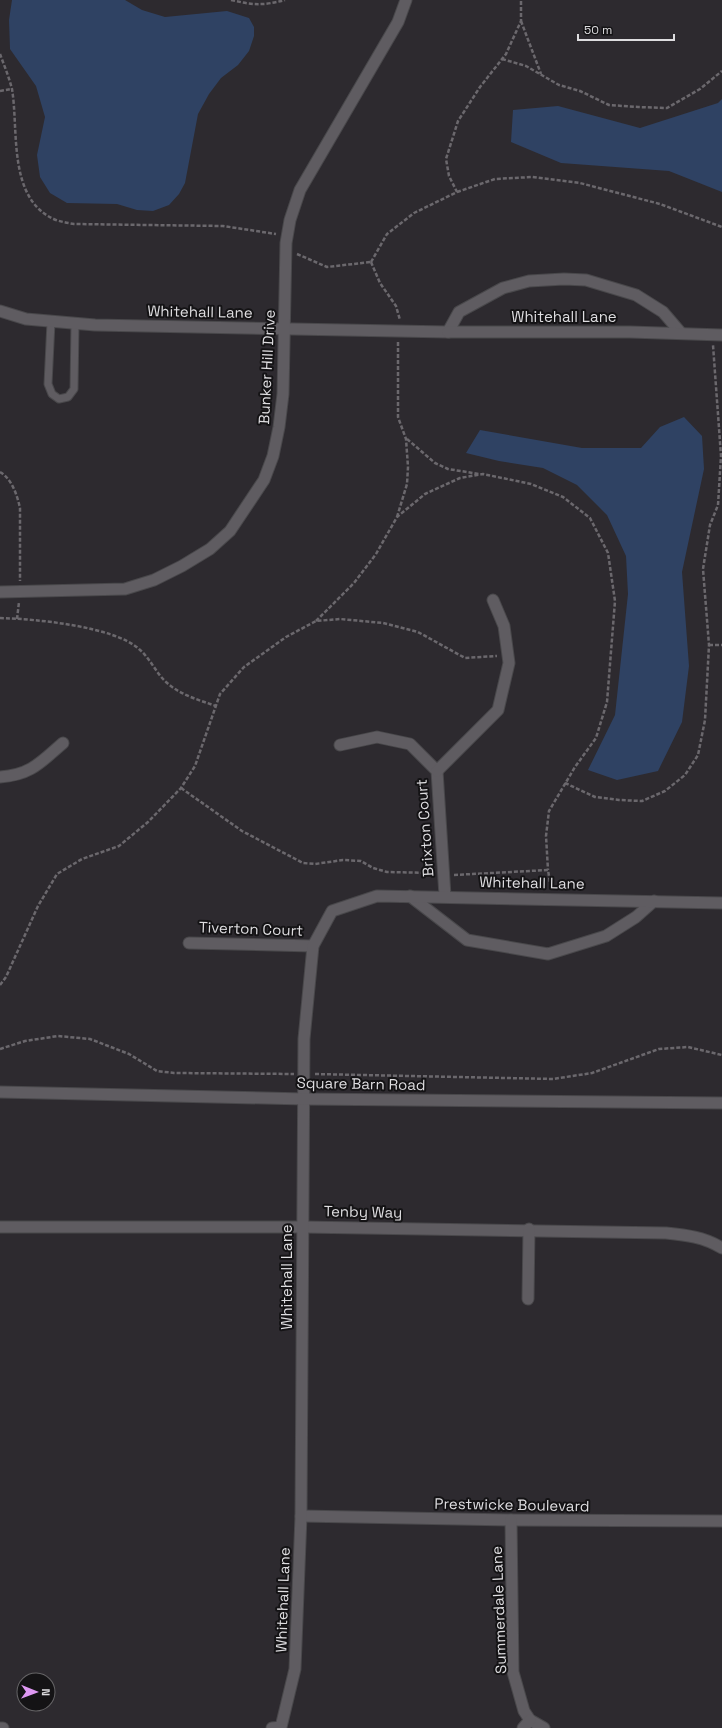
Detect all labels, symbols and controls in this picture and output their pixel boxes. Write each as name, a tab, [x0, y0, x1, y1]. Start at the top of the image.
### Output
scale bar	[578, 16, 674, 42]
text: 50 m	[584, 22, 612, 38]
street label: Whitehall Lane	[147, 301, 253, 322]
street label: Whitehall Lane	[511, 307, 617, 326]
street label: Bunker Hill Drive	[254, 309, 279, 425]
street label: Brixton Court	[412, 779, 437, 877]
street label: Whitehall Lane	[479, 872, 585, 893]
street label: Tiverton Court	[199, 917, 304, 940]
street label: Square Barn Road	[296, 1073, 426, 1094]
street label: Tenby Way	[324, 1201, 402, 1222]
street label: Whitehall Lane	[277, 1224, 296, 1330]
street label: Prestwicke Boulevard	[434, 1494, 590, 1515]
street label: Summerdale Lane	[487, 1546, 510, 1674]
street label: Whitehall Lane	[271, 1547, 294, 1653]
north arrow	[16, 1672, 56, 1712]
text: N	[39, 1688, 53, 1696]

